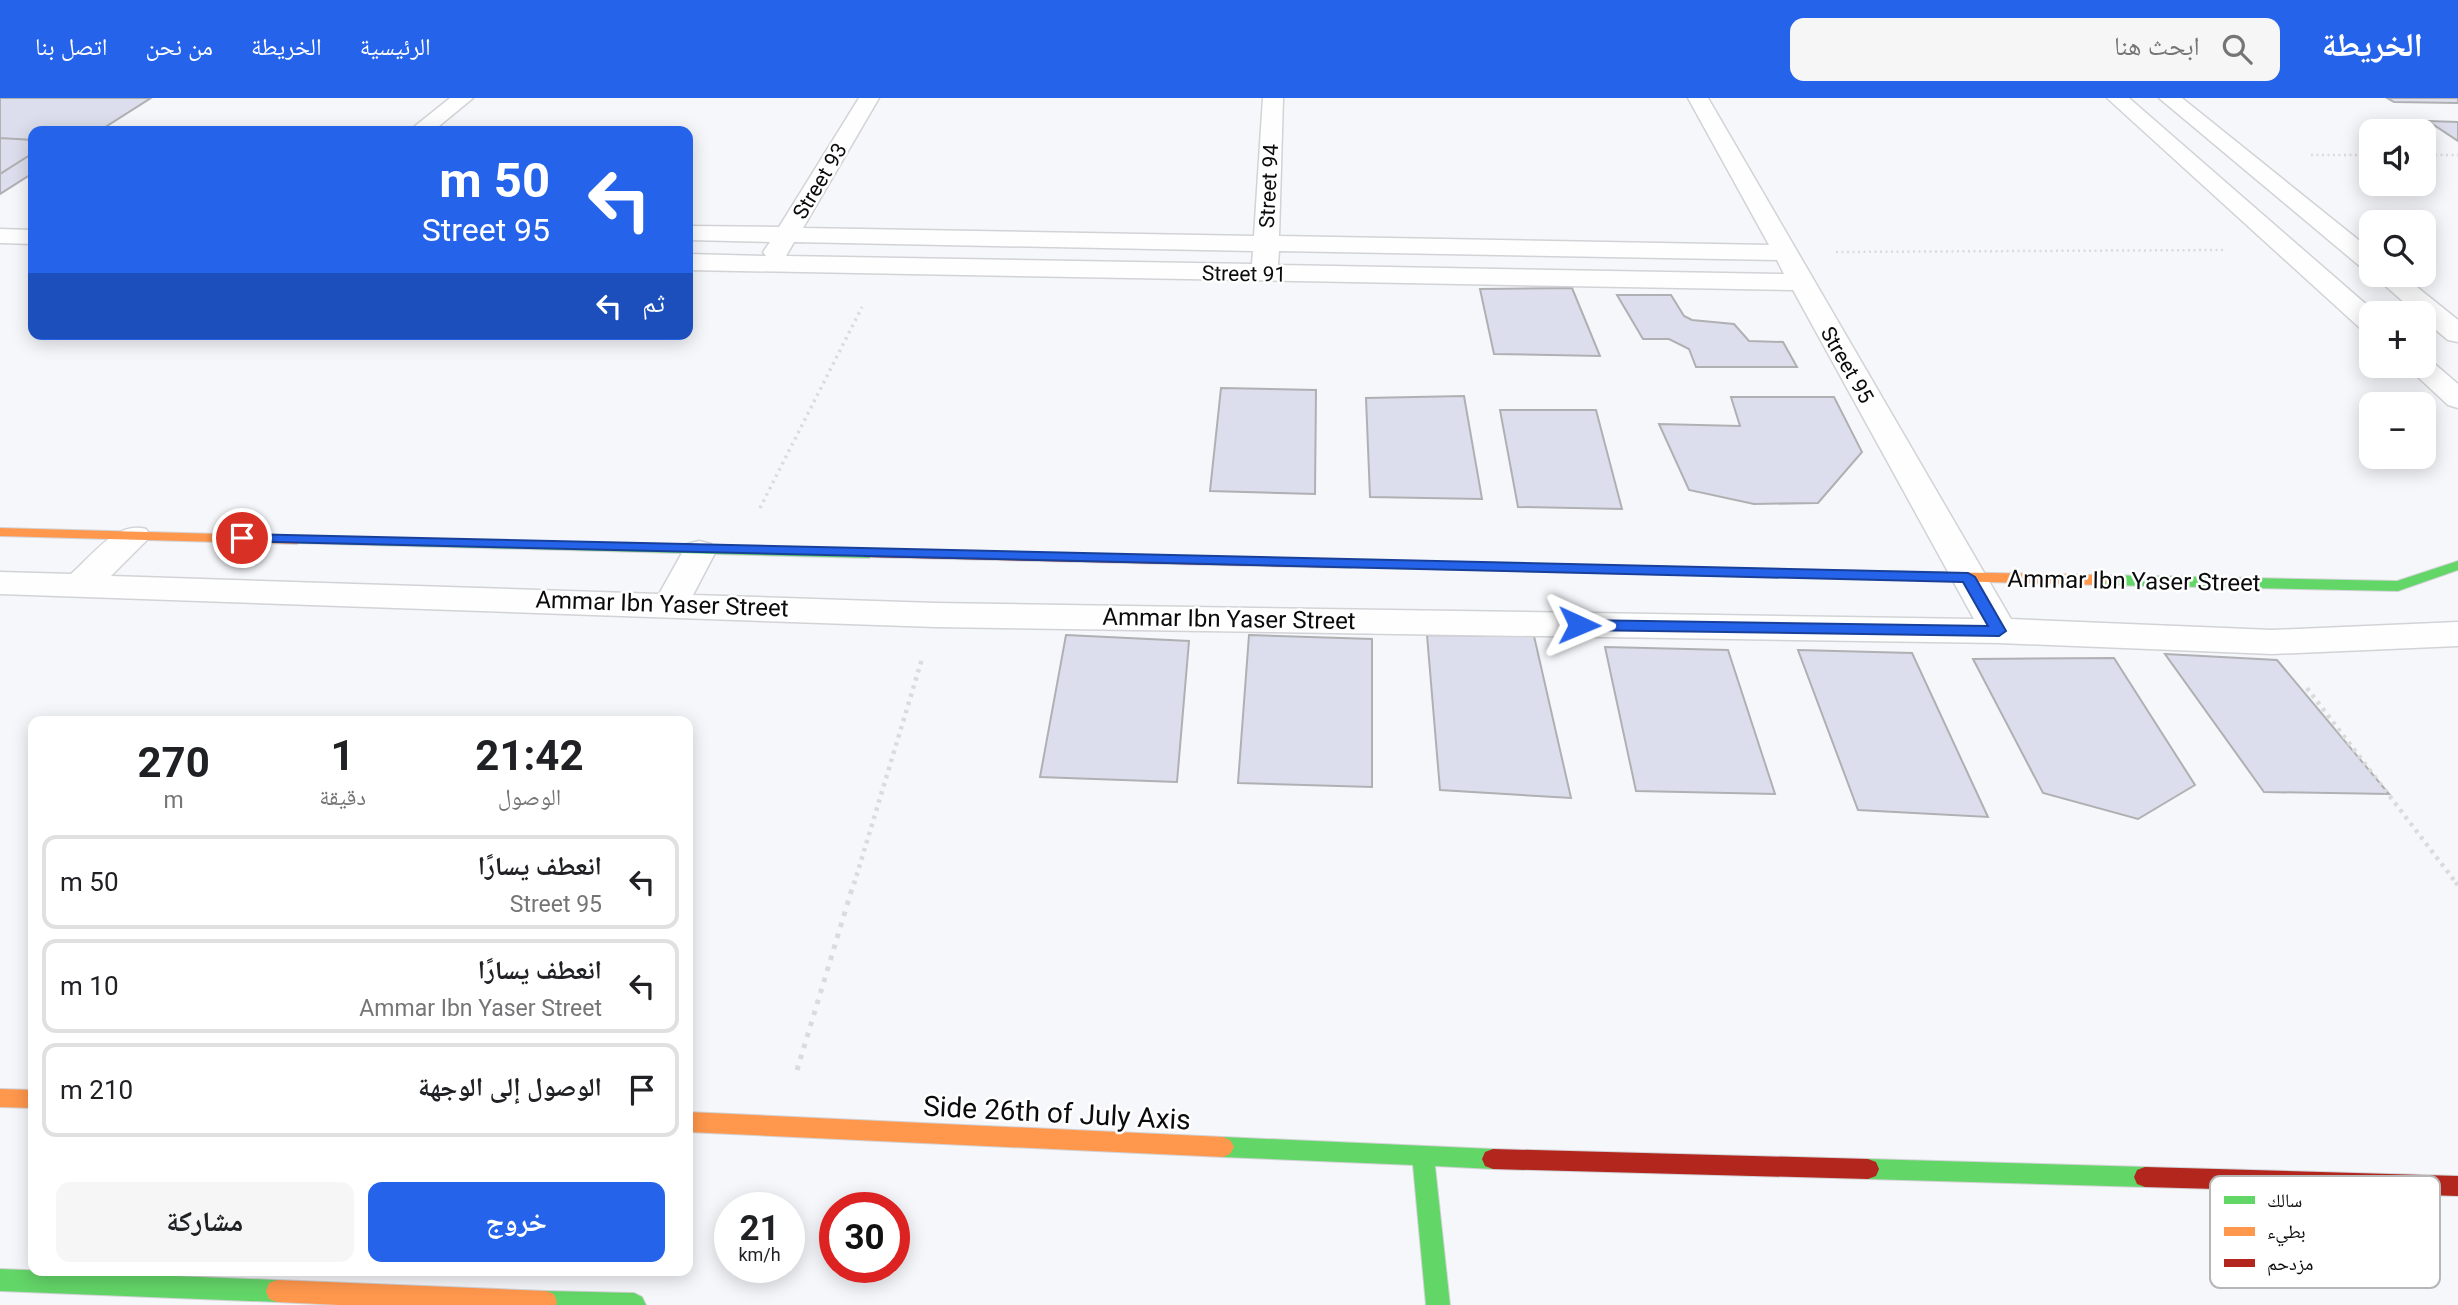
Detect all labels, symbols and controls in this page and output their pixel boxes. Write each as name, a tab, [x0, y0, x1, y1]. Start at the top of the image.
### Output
search box	[1790, 18, 2280, 81]
text: الخريطة	[2322, 25, 2423, 64]
icon: search	[2218, 30, 2256, 68]
text: ابحث هنا	[2114, 31, 2200, 61]
text: اتصل بنا	[35, 33, 107, 61]
text: من نحن	[145, 33, 213, 61]
text: الخريطة	[251, 33, 322, 61]
text: الرئيسية	[360, 33, 431, 61]
map controls	[2359, 119, 2436, 469]
button: sound	[2359, 119, 2436, 196]
street label: Street 93	[788, 139, 852, 223]
street label: Street 94	[1255, 143, 1283, 229]
text: 50 m	[439, 152, 550, 209]
icon: left	[574, 154, 665, 245]
button: search	[2359, 210, 2436, 287]
text: Street 95	[422, 211, 550, 249]
street label: Street 91	[1202, 261, 1286, 287]
icon: left	[590, 287, 628, 325]
text: ثم	[642, 288, 665, 318]
button: +	[2359, 301, 2436, 378]
street label: Street 95	[1816, 323, 1878, 407]
button: −	[2359, 392, 2436, 469]
pin	[212, 508, 272, 568]
icon: arrive	[223, 519, 261, 557]
street label: Ammar Ibn Yaser Street	[2007, 565, 2261, 597]
street label: Ammar Ibn Yaser Street	[535, 586, 789, 622]
position arrow	[1542, 588, 1616, 662]
street label: Ammar Ibn Yaser Street	[1102, 603, 1356, 635]
text: 1	[330, 731, 355, 780]
text: 21:42	[475, 731, 584, 780]
text: 270	[137, 738, 210, 787]
text: دقيقة	[319, 784, 366, 811]
text: الوصول	[498, 784, 561, 811]
text: m	[164, 787, 184, 814]
text: انعطف يسارًا	[478, 851, 602, 881]
icon: left	[623, 863, 661, 901]
text: 50 m	[60, 867, 119, 897]
text: Street 95	[510, 891, 602, 918]
text: انعطف يسارًا	[478, 955, 602, 985]
icon: left	[623, 967, 661, 1005]
text: 10 m	[60, 971, 119, 1001]
text: Ammar Ibn Yaser Street	[359, 995, 602, 1022]
icon: arrive	[623, 1071, 661, 1109]
text: الوصول إلى الوجهة	[418, 1072, 602, 1102]
text: 210 m	[60, 1075, 133, 1105]
street label: Side 26th of July Axis	[922, 1090, 1192, 1136]
legend	[2210, 1176, 2440, 1288]
button: مشاركة	[56, 1182, 354, 1262]
button: خروج	[368, 1182, 665, 1262]
text: سالك	[2267, 1189, 2302, 1212]
speed limit sign: 30	[819, 1192, 910, 1283]
text: 21	[739, 1208, 780, 1249]
text: بطيء	[2267, 1220, 2306, 1247]
text: km/h	[738, 1244, 781, 1265]
text: مزدحم	[2267, 1252, 2313, 1276]

